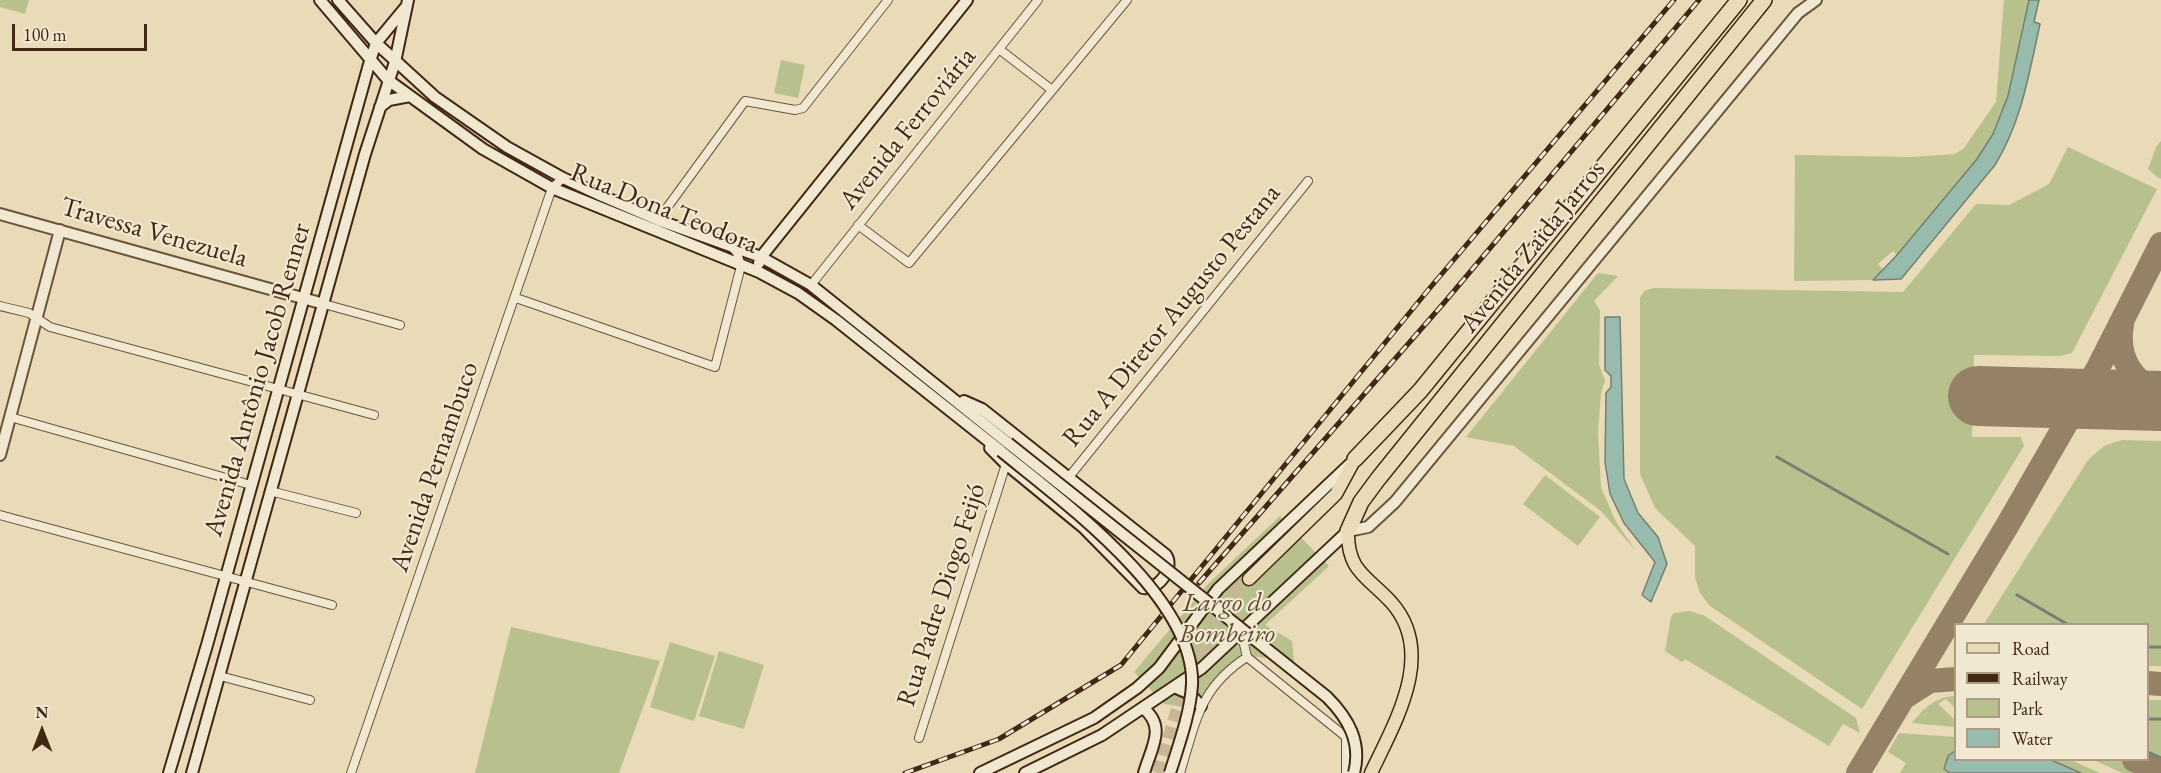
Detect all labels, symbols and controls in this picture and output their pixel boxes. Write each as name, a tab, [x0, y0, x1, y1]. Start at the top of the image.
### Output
scale bar	[15, 12, 150, 50]
text: 100 m	[23, 23, 67, 46]
street label: Avenida Ferroviária	[833, 41, 983, 217]
street label: Avenida Zaida Jarros	[1453, 154, 1613, 340]
street label: Rua Dona Teodora	[565, 157, 763, 261]
street label: Rua A Diretor Augusto Pestana	[1056, 178, 1288, 454]
street label: Travessa Venezuela	[57, 191, 251, 275]
street label: Avenida Antônio Jacob Renner	[198, 220, 318, 540]
street label: Avenida Pernambuco	[384, 358, 486, 576]
street label: Rua Padre Diogo Feijó	[891, 479, 993, 711]
park label: Largo do Bombeiro	[1179, 588, 1275, 651]
legend	[1954, 623, 2149, 761]
text: Road	[2012, 637, 2050, 660]
text: Railway	[2012, 667, 2068, 690]
text: Park	[2012, 697, 2043, 720]
north arrow	[12, 701, 72, 761]
text: N	[36, 702, 48, 723]
text: Water	[2012, 727, 2053, 750]

